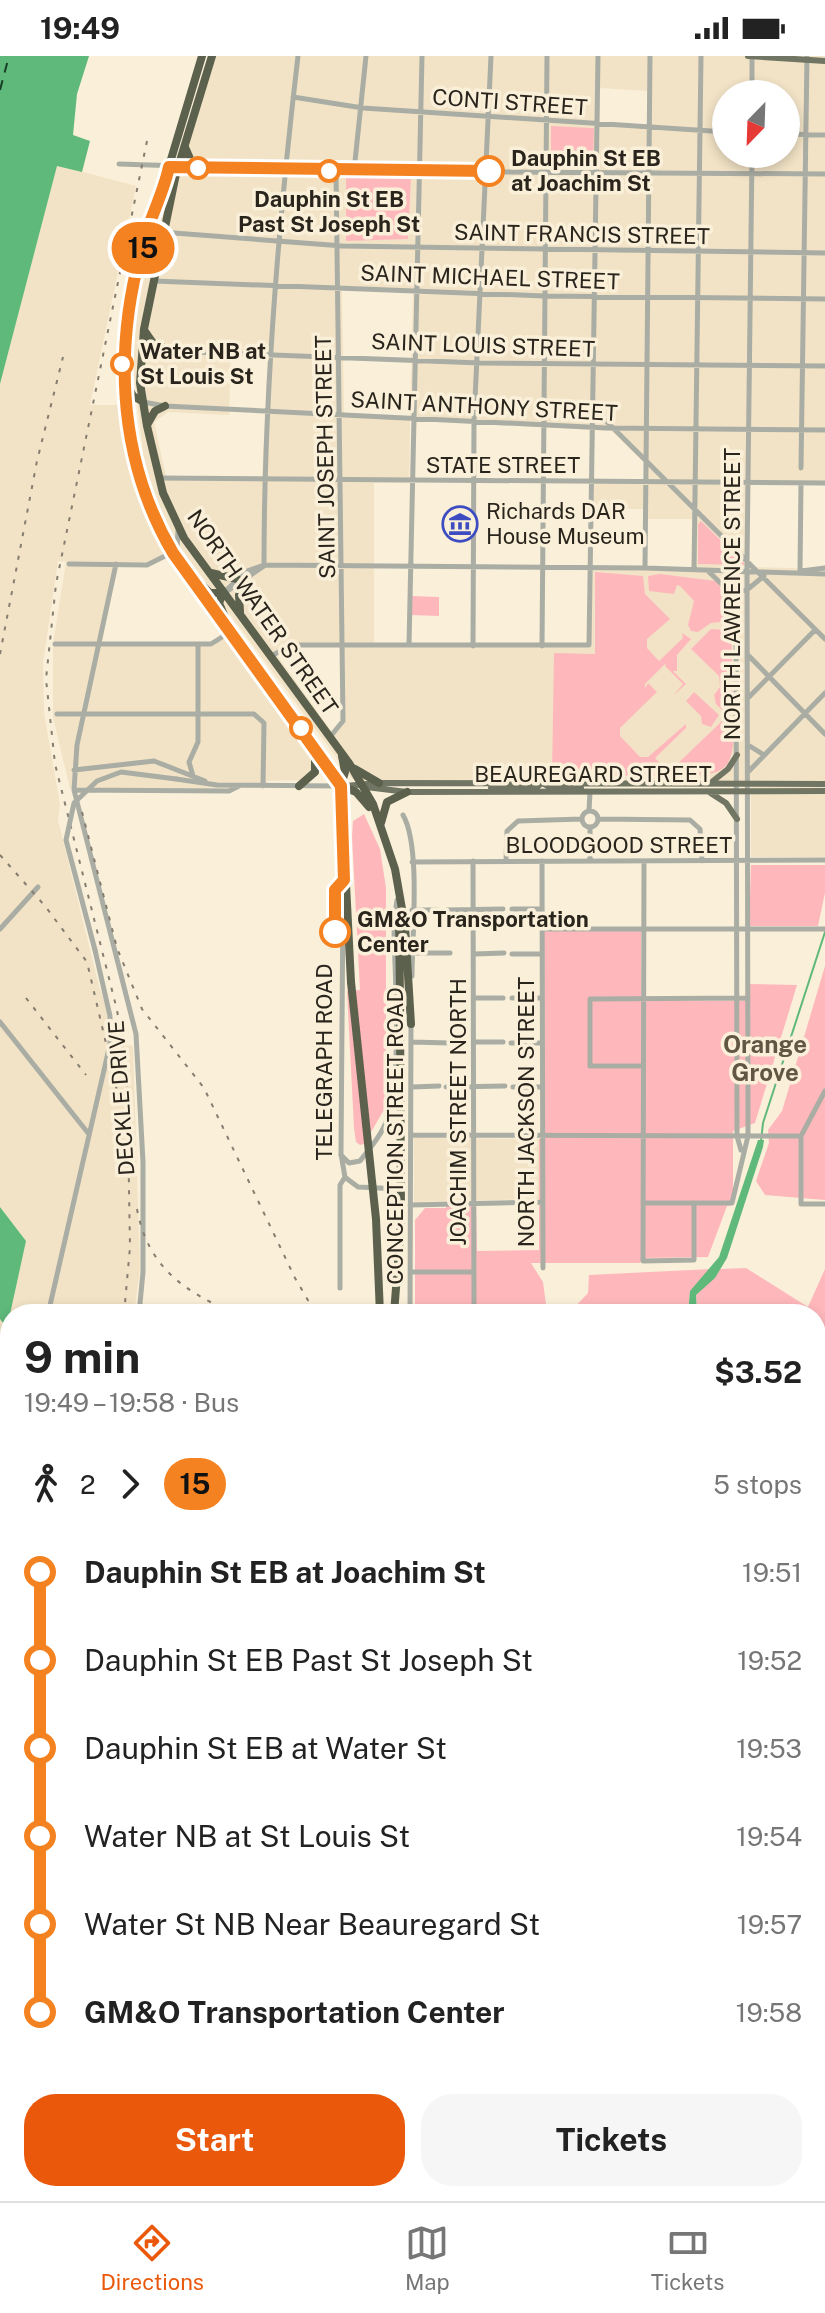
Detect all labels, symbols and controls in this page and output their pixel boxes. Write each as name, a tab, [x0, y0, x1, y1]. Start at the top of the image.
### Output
text: 19:49	[40, 10, 120, 46]
north arrow	[712, 80, 800, 168]
map controls	[712, 80, 800, 168]
street label: CONTI STREET	[431, 84, 589, 120]
place label: Dauphin St EB at Joachim St	[511, 145, 661, 196]
marker: Dauphin St EB at Joachim St	[474, 156, 504, 186]
unlabelled marker	[187, 157, 209, 179]
marker: Dauphin St EB Past St Joseph St	[318, 160, 340, 182]
place label: Dauphin St EB Past St Joseph St	[238, 186, 420, 237]
street label: SAINT FRANCIS STREET	[454, 219, 710, 249]
line badge: 15	[107, 222, 179, 274]
text: 15	[128, 231, 158, 264]
street label: SAINT MICHAEL STREET	[360, 259, 620, 295]
street label: SAINT LOUIS STREET	[371, 328, 595, 362]
street label: SAINT JOSEPH STREET	[310, 335, 340, 579]
place label: Water NB at St Louis St	[140, 338, 266, 389]
marker: Water NB at St Louis St	[111, 353, 133, 375]
street label: SAINT ANTHONY STREET	[350, 386, 618, 426]
street label: NORTH LAWRENCE STREET	[719, 448, 745, 740]
street label: STATE STREET	[426, 452, 580, 478]
place label: Richards DAR House Museum	[486, 498, 644, 549]
street label: NORTH WATER STREET	[182, 504, 344, 720]
museum icon: Richards DAR House Museum	[441, 505, 479, 543]
unlabelled marker	[290, 717, 312, 739]
street label: BEAUREGARD STREET	[474, 761, 712, 787]
street label: BLOODGOOD STREET	[506, 832, 732, 858]
place label: GM&O Transportation Center	[357, 906, 589, 957]
marker: GM&O Transportation Center	[320, 917, 350, 947]
street label: TELEGRAPH ROAD	[311, 964, 337, 1161]
street label: NORTH JACKSON STREET	[513, 977, 539, 1247]
street label: JOACHIM STREET NORTH	[445, 978, 471, 1246]
street label: CONCEPTION STREET ROAD	[382, 987, 408, 1285]
street label: DECKLE DRIVE	[103, 1020, 139, 1176]
district label: Orange Grove	[723, 1030, 807, 1086]
text: 9 min	[24, 1331, 140, 1383]
text: $3.52	[714, 1354, 802, 1390]
text: 19:49 – 19:58 · Bus	[24, 1387, 239, 1418]
icon: walk	[24, 1462, 68, 1506]
icon: forward	[108, 1462, 152, 1506]
text: 15	[180, 1467, 210, 1500]
text: 2	[80, 1469, 96, 1500]
text: 5 stops	[713, 1469, 802, 1500]
text: Dauphin St EB at Joachim St	[84, 1554, 486, 1590]
text: 19:51	[742, 1557, 802, 1588]
text: Dauphin St EB Past St Joseph St	[84, 1642, 533, 1678]
text: 19:52	[737, 1645, 802, 1676]
text: Dauphin St EB at Water St	[84, 1730, 447, 1766]
text: 19:53	[736, 1733, 802, 1764]
text: Water NB at St Louis St	[84, 1818, 410, 1854]
text: 19:54	[736, 1821, 802, 1852]
text: Water St NB Near Beauregard St	[84, 1906, 540, 1942]
text: 19:57	[737, 1909, 802, 1940]
text: GM&O Transportation Center	[84, 1994, 505, 2030]
text: 19:58	[736, 1997, 802, 2028]
button: Start	[24, 2094, 405, 2186]
button: Tickets	[421, 2094, 802, 2186]
tab: Directions	[101, 2221, 204, 2295]
tab: Map	[405, 2221, 450, 2295]
tab: Tickets	[651, 2221, 724, 2295]

